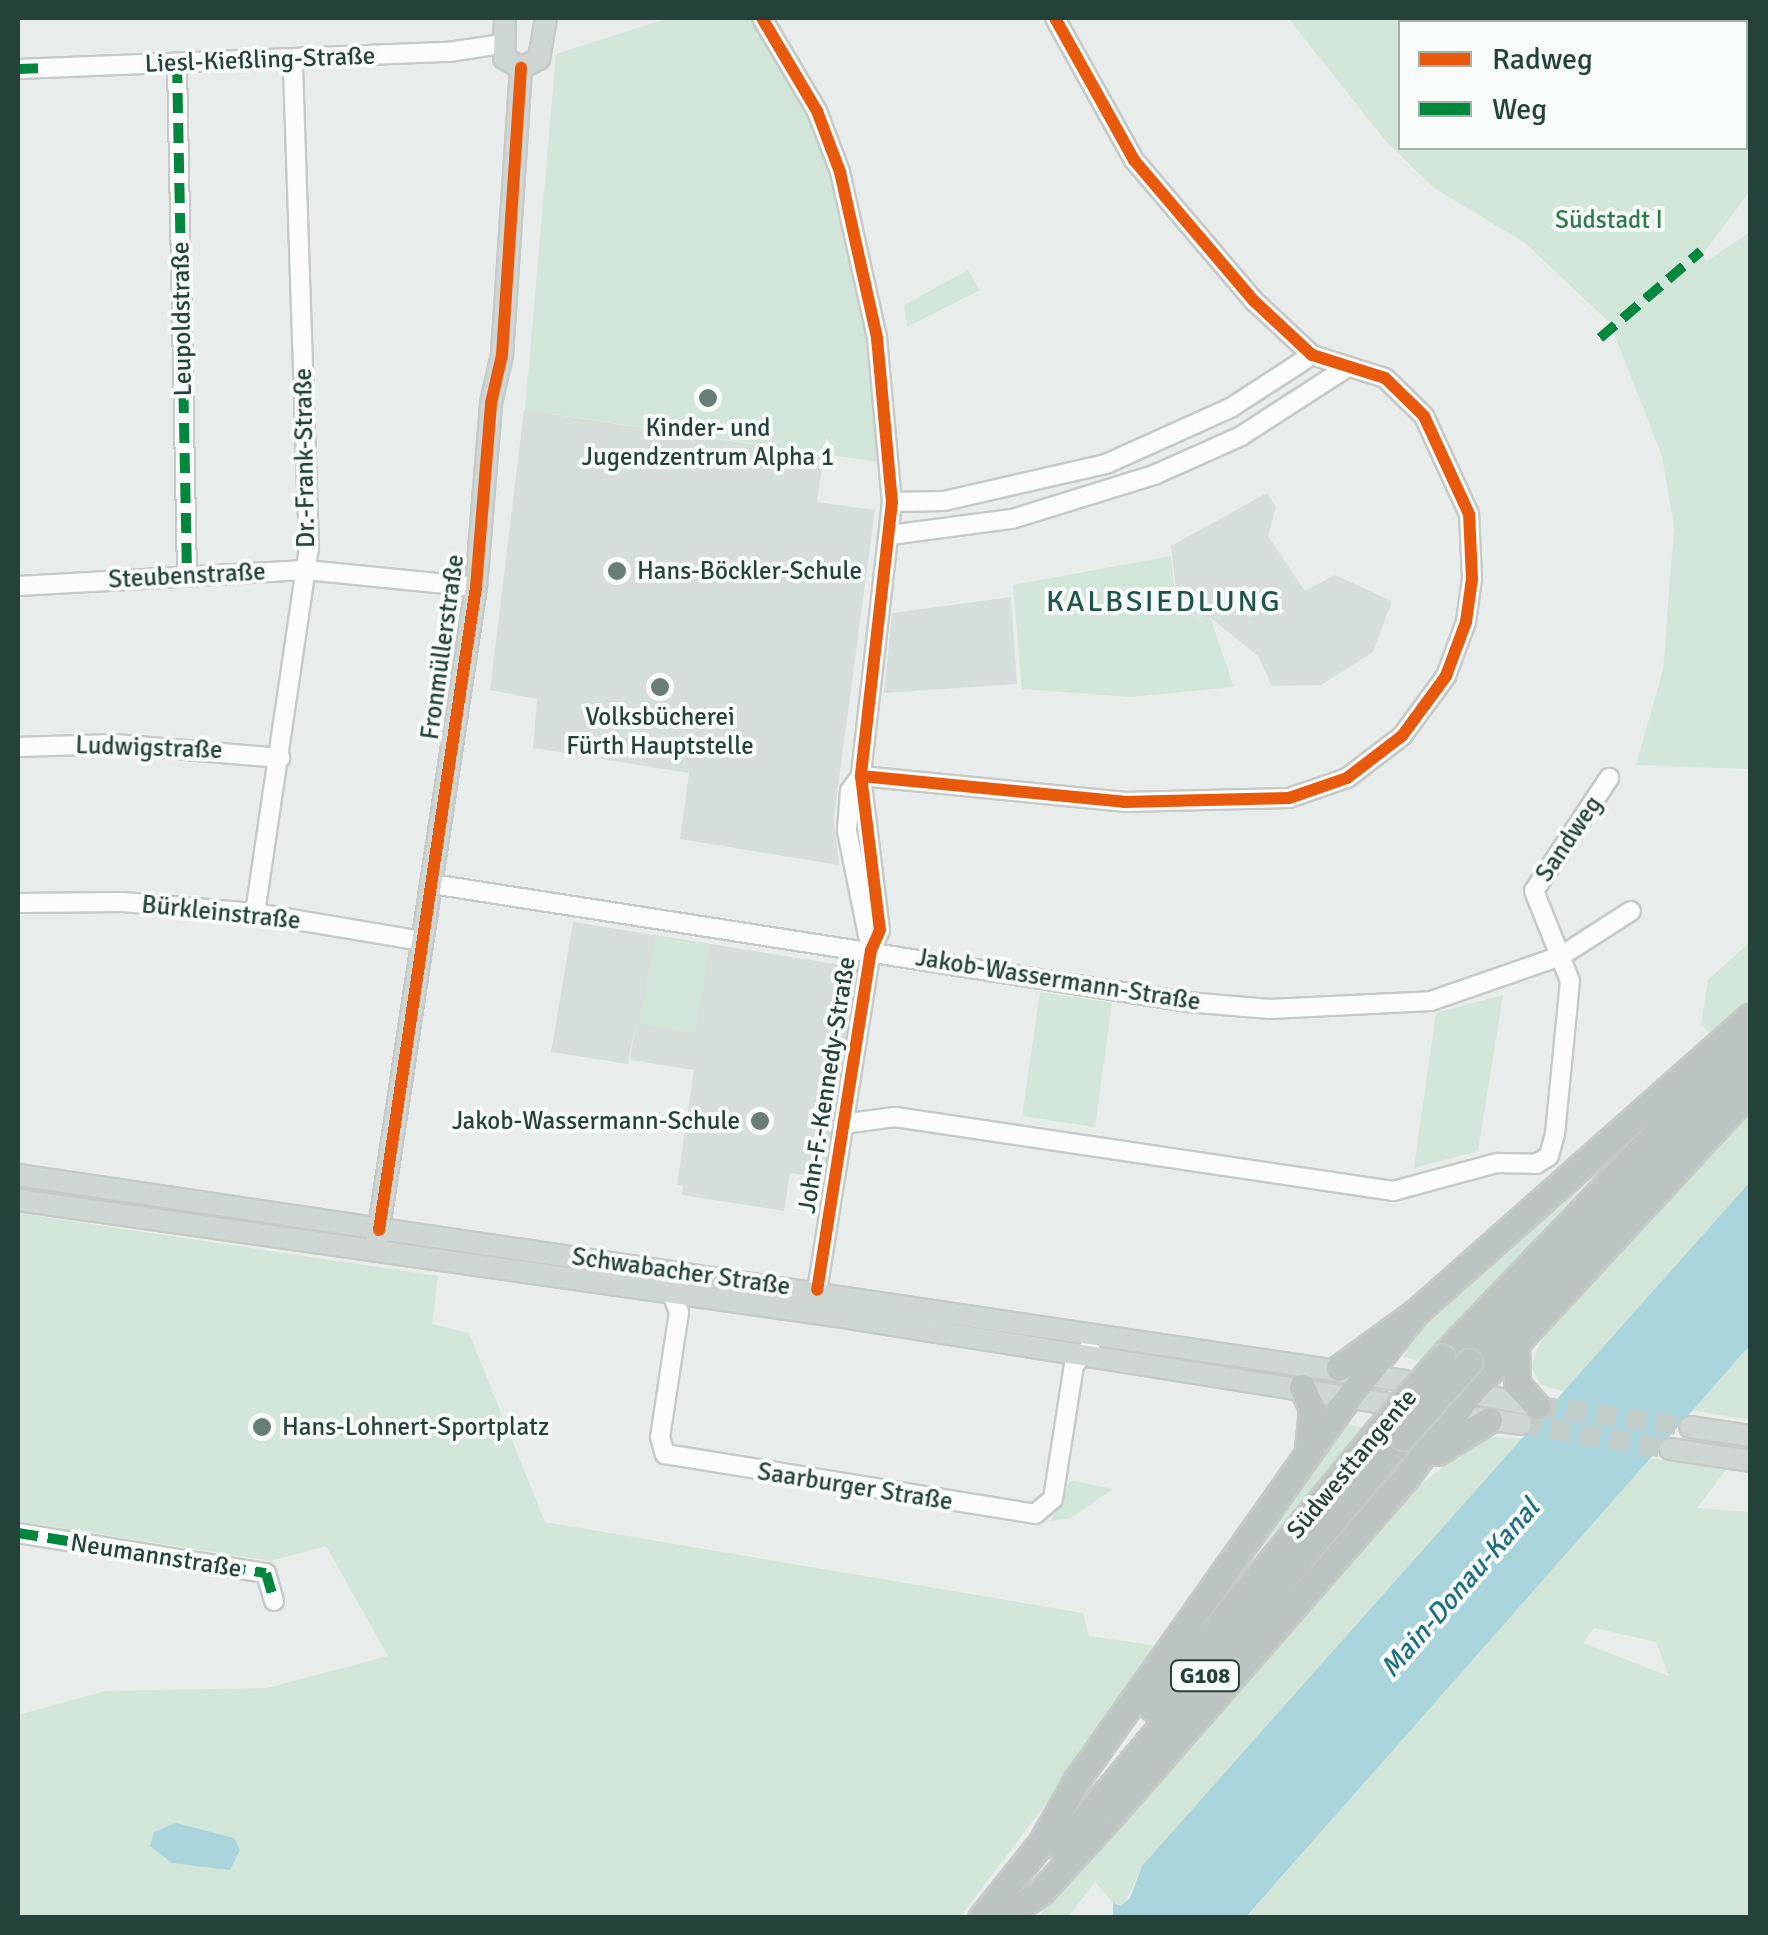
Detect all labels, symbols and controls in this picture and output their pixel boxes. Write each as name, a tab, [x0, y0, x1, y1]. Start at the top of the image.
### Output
legend	[1398, 20, 1748, 150]
street label: Liesl-Kießling-Straße	[144, 41, 376, 79]
text: Radweg	[1492, 41, 1593, 78]
text: Weg	[1492, 91, 1547, 128]
park label: Südstadt I	[1555, 205, 1663, 235]
street label: Leupoldstraße	[166, 241, 198, 397]
street label: Dr.-Frank-Straße	[288, 368, 322, 548]
marker: Kinder- und Jugendzentrum Alpha 1	[697, 387, 719, 409]
place label: Kinder- und Jugendzentrum Alpha 1	[582, 414, 834, 473]
street label: Fronmüllerstraße	[415, 552, 471, 742]
place label: Hans-Böckler-Schule	[637, 556, 862, 586]
street label: Steubenstraße	[108, 557, 266, 595]
marker: Hans-Böckler-Schule	[606, 560, 628, 582]
district label: KALBSIEDLUNG	[1046, 584, 1282, 620]
marker: Volksbücherei Fürth Hauptstelle	[649, 676, 671, 698]
place label: Volksbücherei Fürth Hauptstelle	[566, 703, 754, 762]
street label: Ludwigstraße	[75, 730, 223, 766]
street label: Sandweg	[1529, 790, 1609, 888]
street label: Bürkleinstraße	[140, 890, 302, 936]
street label: Jakob-Wassermann-Straße	[913, 943, 1203, 1017]
street label: John-F.-Kennedy-Straße	[792, 955, 862, 1215]
place label: Jakob-Wassermann-Schule	[452, 1106, 740, 1136]
marker: Jakob-Wassermann-Schule	[749, 1110, 771, 1132]
street label: Schwabacher Straße	[570, 1242, 792, 1302]
street label: Südwesttangente	[1281, 1383, 1423, 1545]
place label: Hans-Lohnert-Sportplatz	[282, 1412, 549, 1442]
marker: Hans-Lohnert-Sportplatz	[251, 1416, 273, 1438]
street label: Saarburger Straße	[755, 1457, 955, 1517]
water label: Main-Donau-Kanal	[1373, 1492, 1547, 1684]
street label: Neumannstraße	[68, 1528, 244, 1584]
road number: G108	[1168, 1659, 1242, 1693]

